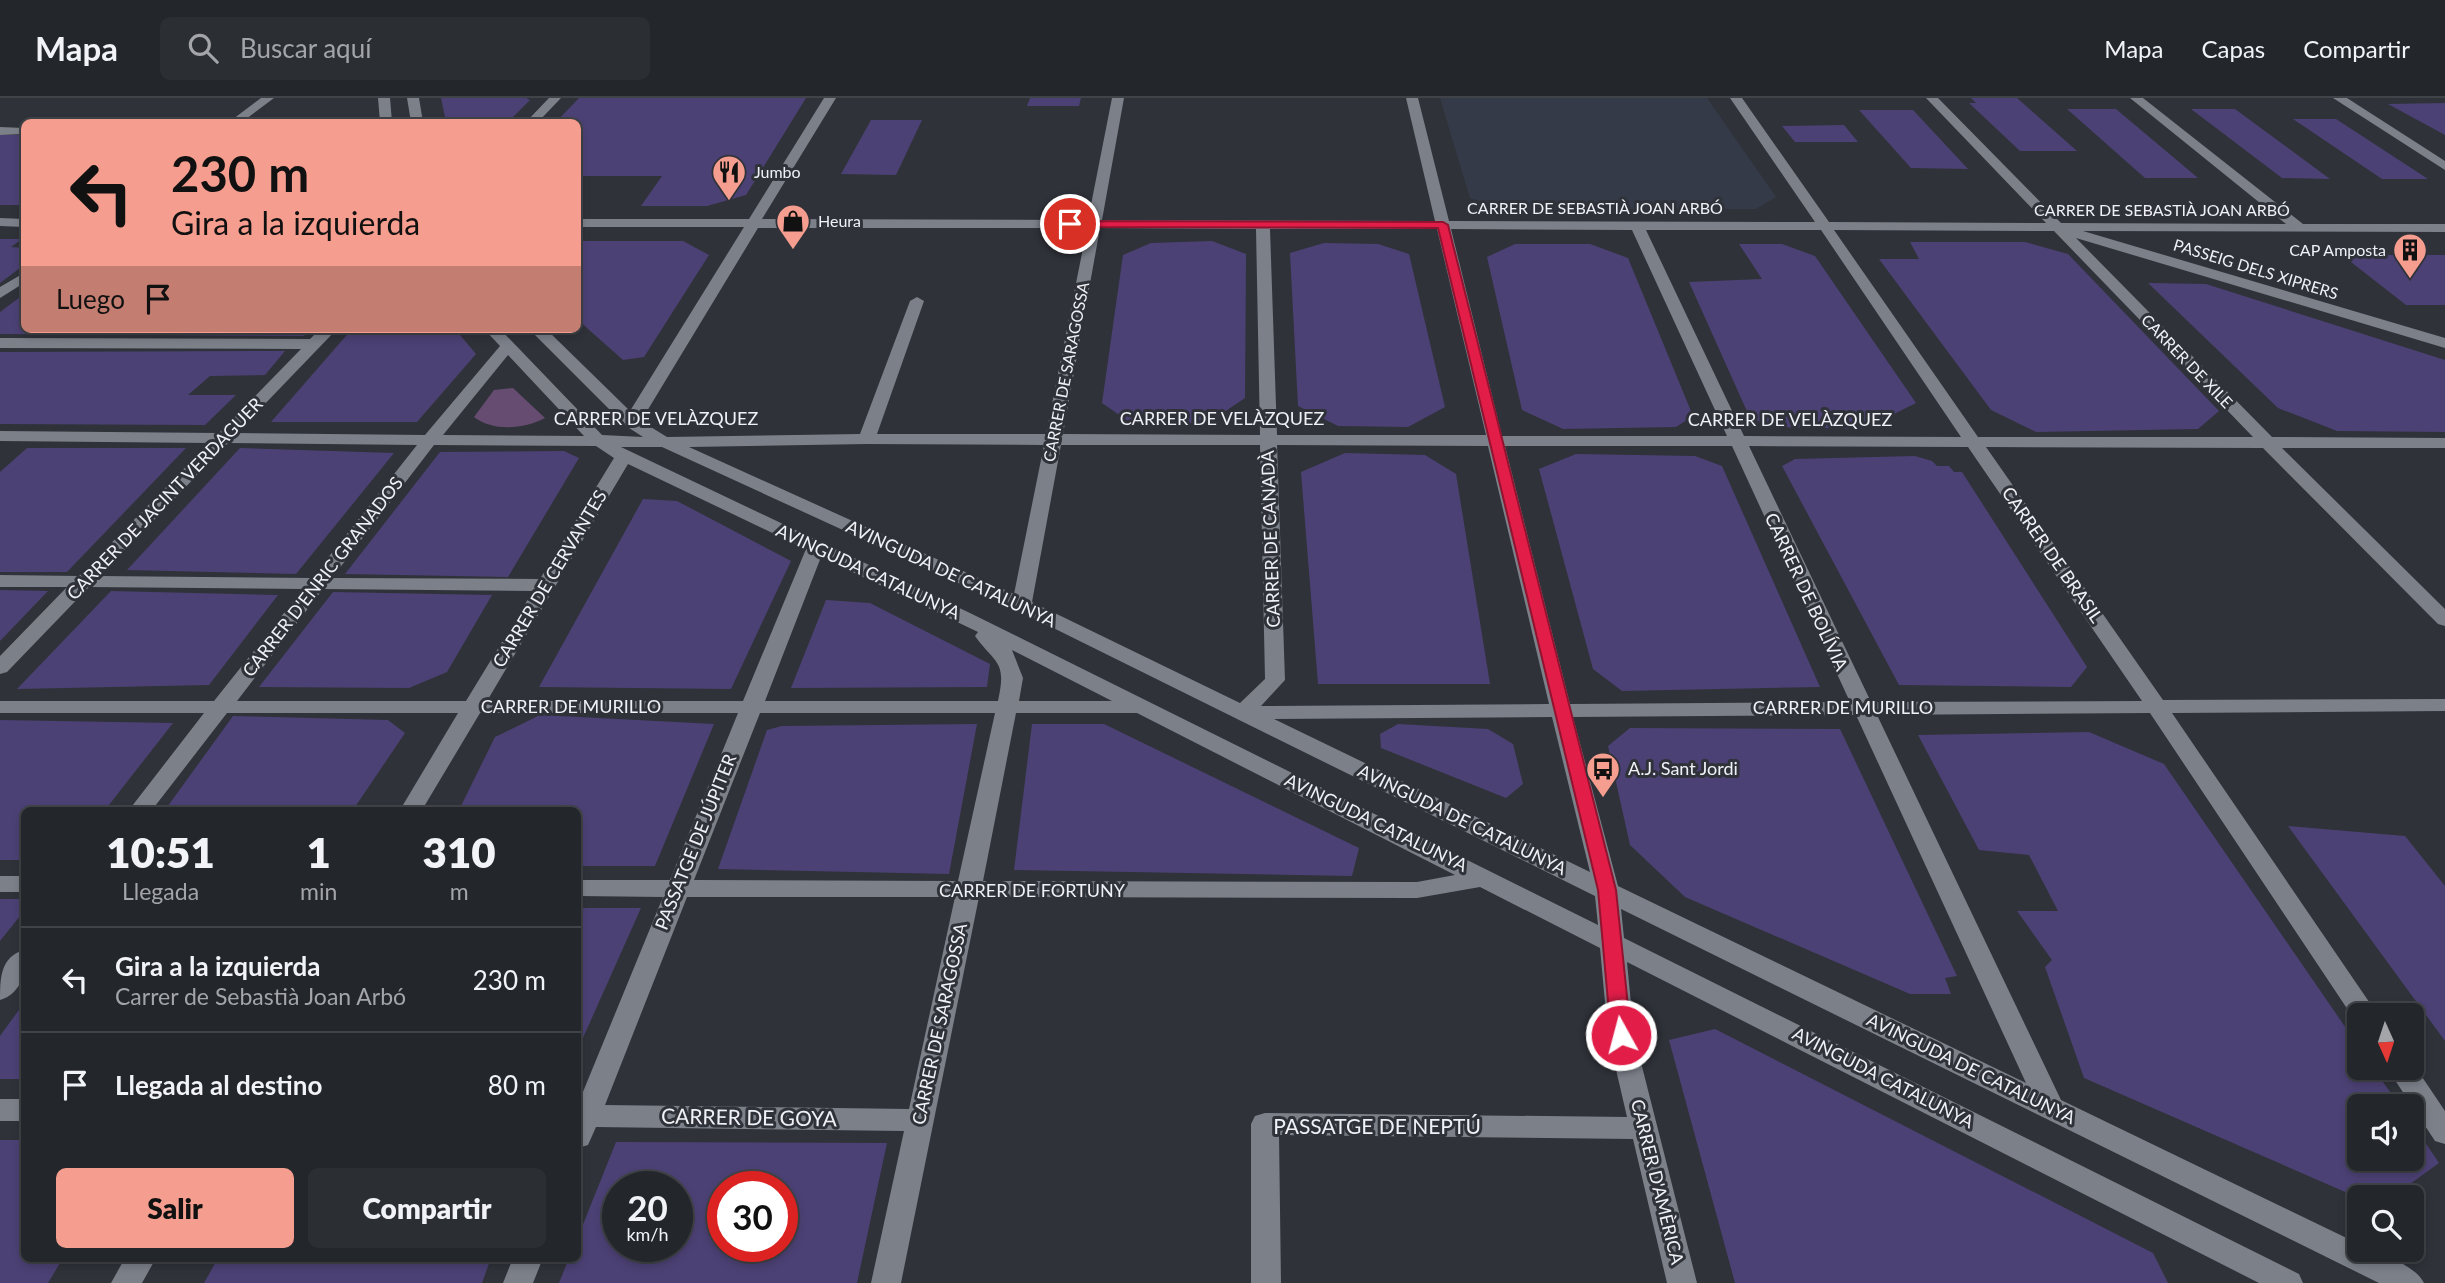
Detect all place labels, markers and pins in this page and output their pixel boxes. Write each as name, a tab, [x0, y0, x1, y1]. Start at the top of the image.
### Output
restaurant icon: Jumbo	[710, 153, 748, 202]
place label: Jumbo	[754, 162, 801, 181]
pin	[1040, 194, 1100, 254]
shop icon: Heura	[774, 202, 812, 251]
place label: Heura	[818, 211, 861, 230]
building icon: CAP Amposta	[2391, 231, 2429, 280]
place label: CAP Amposta	[2289, 240, 2386, 259]
bus stop icon: A.J. Sant Jordi	[1584, 750, 1622, 799]
place label: A.J. Sant Jordi	[1628, 757, 1738, 779]

